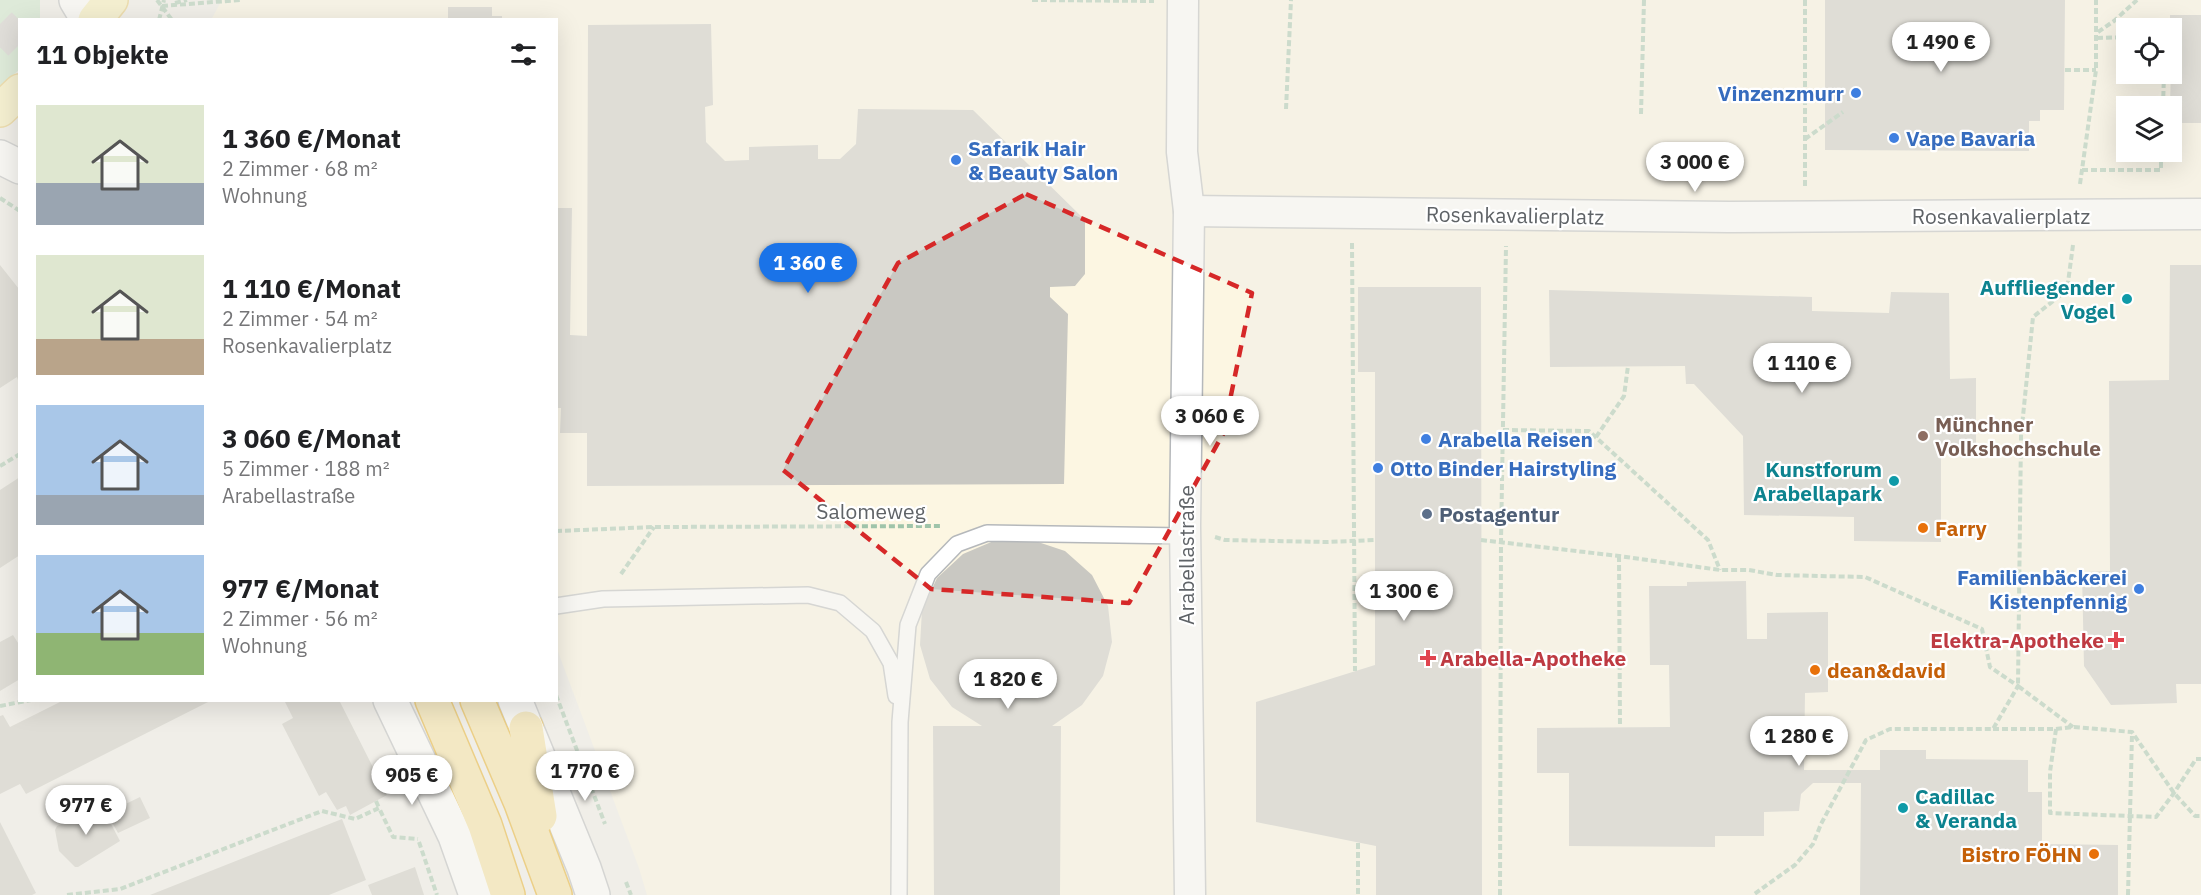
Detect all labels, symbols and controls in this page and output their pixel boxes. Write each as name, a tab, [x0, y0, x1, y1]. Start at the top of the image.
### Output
map controls	[2116, 18, 2182, 162]
button: locate	[2116, 18, 2182, 84]
pin: 1 490 €	[1886, 22, 1996, 73]
text: 1 490 €	[1906, 28, 1976, 55]
text: 11 Objekte	[36, 37, 169, 71]
icon: filters	[507, 38, 540, 71]
place label: Vinzenzmurr	[1718, 79, 1845, 107]
marker: Vinzenzmurr	[1849, 86, 1863, 100]
button: layers	[2116, 96, 2182, 162]
text: 1 360 €/Monat	[222, 121, 401, 155]
place label: Vape Bavaria	[1906, 124, 2036, 152]
icon: home	[84, 129, 156, 201]
marker: Vape Bavaria	[1887, 131, 1901, 145]
place label: Safarik Hair & Beauty Salon	[968, 134, 1118, 186]
pin: 3 000 €	[1640, 142, 1750, 193]
text: 3 000 €	[1660, 148, 1730, 175]
marker: Safarik Hair & Beauty Salon	[949, 153, 963, 167]
text: 2 Zimmer · 68 m²	[222, 155, 378, 182]
text: Wohnung	[222, 182, 307, 209]
street label: Rosenkavalierplatz	[1426, 199, 1605, 231]
street label: Rosenkavalierplatz	[1912, 202, 2090, 230]
pin: 1 360 €	[753, 243, 863, 294]
text: 1 360 €	[773, 249, 843, 276]
text: 1 110 €/Monat	[222, 271, 401, 305]
place label: Auffliegender Vogel	[1980, 273, 2116, 325]
icon: home	[84, 279, 156, 351]
marker: Auffliegender Vogel	[2120, 292, 2134, 306]
text: 2 Zimmer · 54 m²	[222, 305, 378, 332]
text: Rosenkavalierplatz	[222, 332, 392, 359]
pin: 1 110 €	[1747, 343, 1857, 394]
text: 1 110 €	[1767, 349, 1837, 376]
pin: 3 060 €	[1155, 396, 1265, 447]
text: 3 060 €	[1175, 402, 1245, 429]
place label: Münchner Volkshochschule	[1935, 410, 2101, 462]
text: 3 060 €/Monat	[222, 421, 401, 455]
place label: Arabella Reisen	[1438, 425, 1593, 453]
icon: home	[84, 429, 156, 501]
marker: Münchner Volkshochschule	[1916, 429, 1930, 443]
marker: Arabella Reisen	[1419, 432, 1433, 446]
place label: Otto Binder Hairstyling	[1390, 454, 1616, 482]
text: 5 Zimmer · 188 m²	[222, 455, 390, 482]
place label: Kunstforum Arabellapark	[1753, 455, 1883, 507]
marker: Otto Binder Hairstyling	[1371, 461, 1385, 475]
marker: Kunstforum Arabellapark	[1887, 474, 1901, 488]
text: Arabellastraße	[222, 482, 355, 509]
street label: Arabellastraße	[1172, 485, 1200, 625]
street label: Salomeweg	[816, 497, 926, 525]
place label: Postagentur	[1439, 500, 1560, 528]
marker: Postagentur	[1420, 507, 1434, 521]
place label: Farry	[1935, 514, 1988, 542]
marker: Farry	[1916, 521, 1930, 535]
place label: Familienbäckerei Kistenpfennig	[1957, 563, 2127, 615]
text: 977 €/Monat	[222, 571, 379, 605]
pin: 1 300 €	[1349, 571, 1459, 622]
text: 1 300 €	[1369, 577, 1439, 604]
icon: home	[84, 579, 156, 651]
marker: Familienbäckerei Kistenpfennig	[2132, 582, 2146, 596]
text: 2 Zimmer · 56 m²	[222, 605, 378, 632]
place label: Elektra-Apotheke	[1930, 626, 2104, 654]
text: Wohnung	[222, 632, 307, 659]
marker: Elektra-Apotheke	[2109, 633, 2123, 647]
place label: Arabella-Apotheke	[1440, 644, 1626, 672]
marker: Arabella-Apotheke	[1421, 651, 1435, 665]
place label: dean&david	[1827, 656, 1946, 684]
pin: 1 820 €	[953, 659, 1063, 710]
marker: dean&david	[1808, 663, 1822, 677]
text: 1 820 €	[973, 665, 1043, 692]
pin: 1 280 €	[1744, 716, 1854, 767]
text: 1 280 €	[1764, 722, 1834, 749]
pin: 1 770 €	[530, 751, 640, 802]
pin: 905 €	[370, 755, 454, 806]
text: 1 770 €	[550, 757, 620, 784]
text: 905 €	[385, 761, 439, 788]
place label: Cadillac & Veranda	[1915, 782, 2017, 834]
pin: 977 €	[44, 785, 128, 836]
text: 977 €	[59, 791, 113, 818]
marker: Cadillac & Veranda	[1896, 801, 1910, 815]
place label: Bistro FÖHN	[1961, 840, 2082, 868]
marker: Bistro FÖHN	[2087, 847, 2101, 861]

